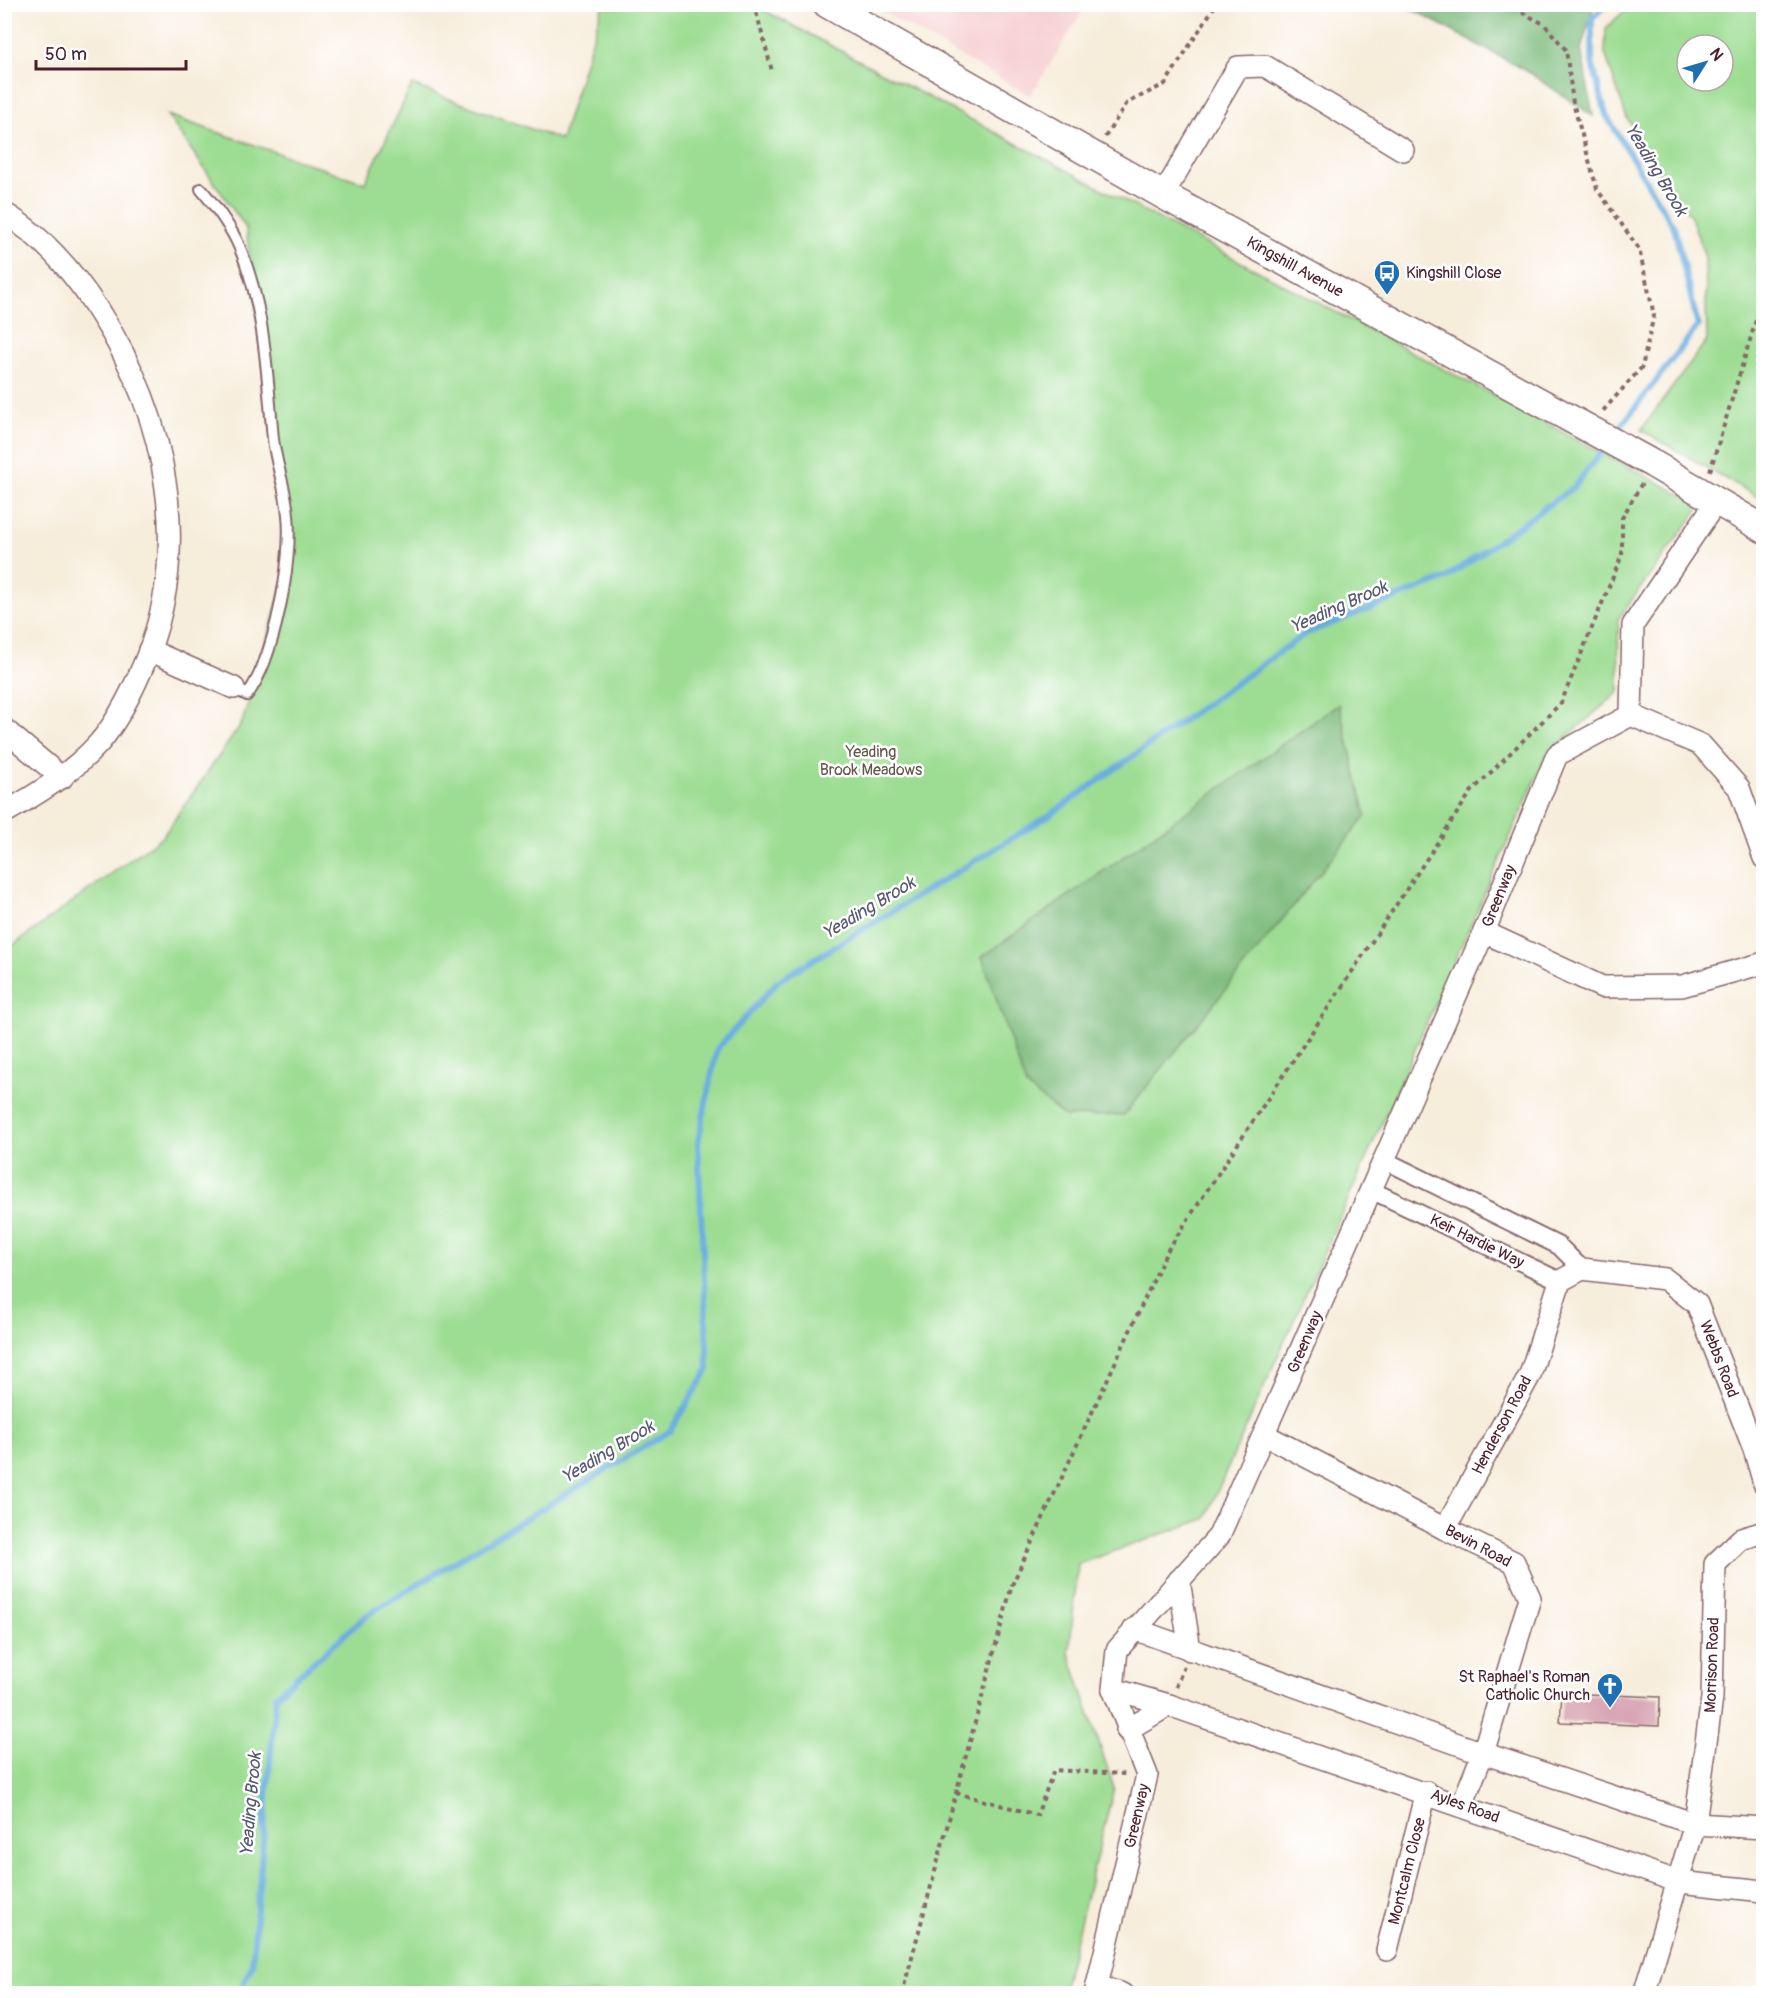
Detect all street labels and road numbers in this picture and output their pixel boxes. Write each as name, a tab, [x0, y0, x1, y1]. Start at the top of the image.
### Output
street label: Kingshill Avenue	[1243, 232, 1347, 302]
street label: Greenway	[1477, 862, 1521, 930]
street label: Keir Hardie Way	[1427, 1210, 1528, 1273]
street label: Greenway	[1283, 1308, 1327, 1376]
street label: Webbs Road	[1695, 1318, 1743, 1400]
street label: Henderson Road	[1468, 1372, 1536, 1478]
street label: Bevin Road	[1441, 1520, 1515, 1572]
street label: Morrison Road	[1700, 1617, 1724, 1713]
street label: Greenway	[1120, 1782, 1154, 1850]
street label: Ayles Road	[1428, 1784, 1502, 1828]
street label: Montcalm Close	[1384, 1815, 1430, 1927]

